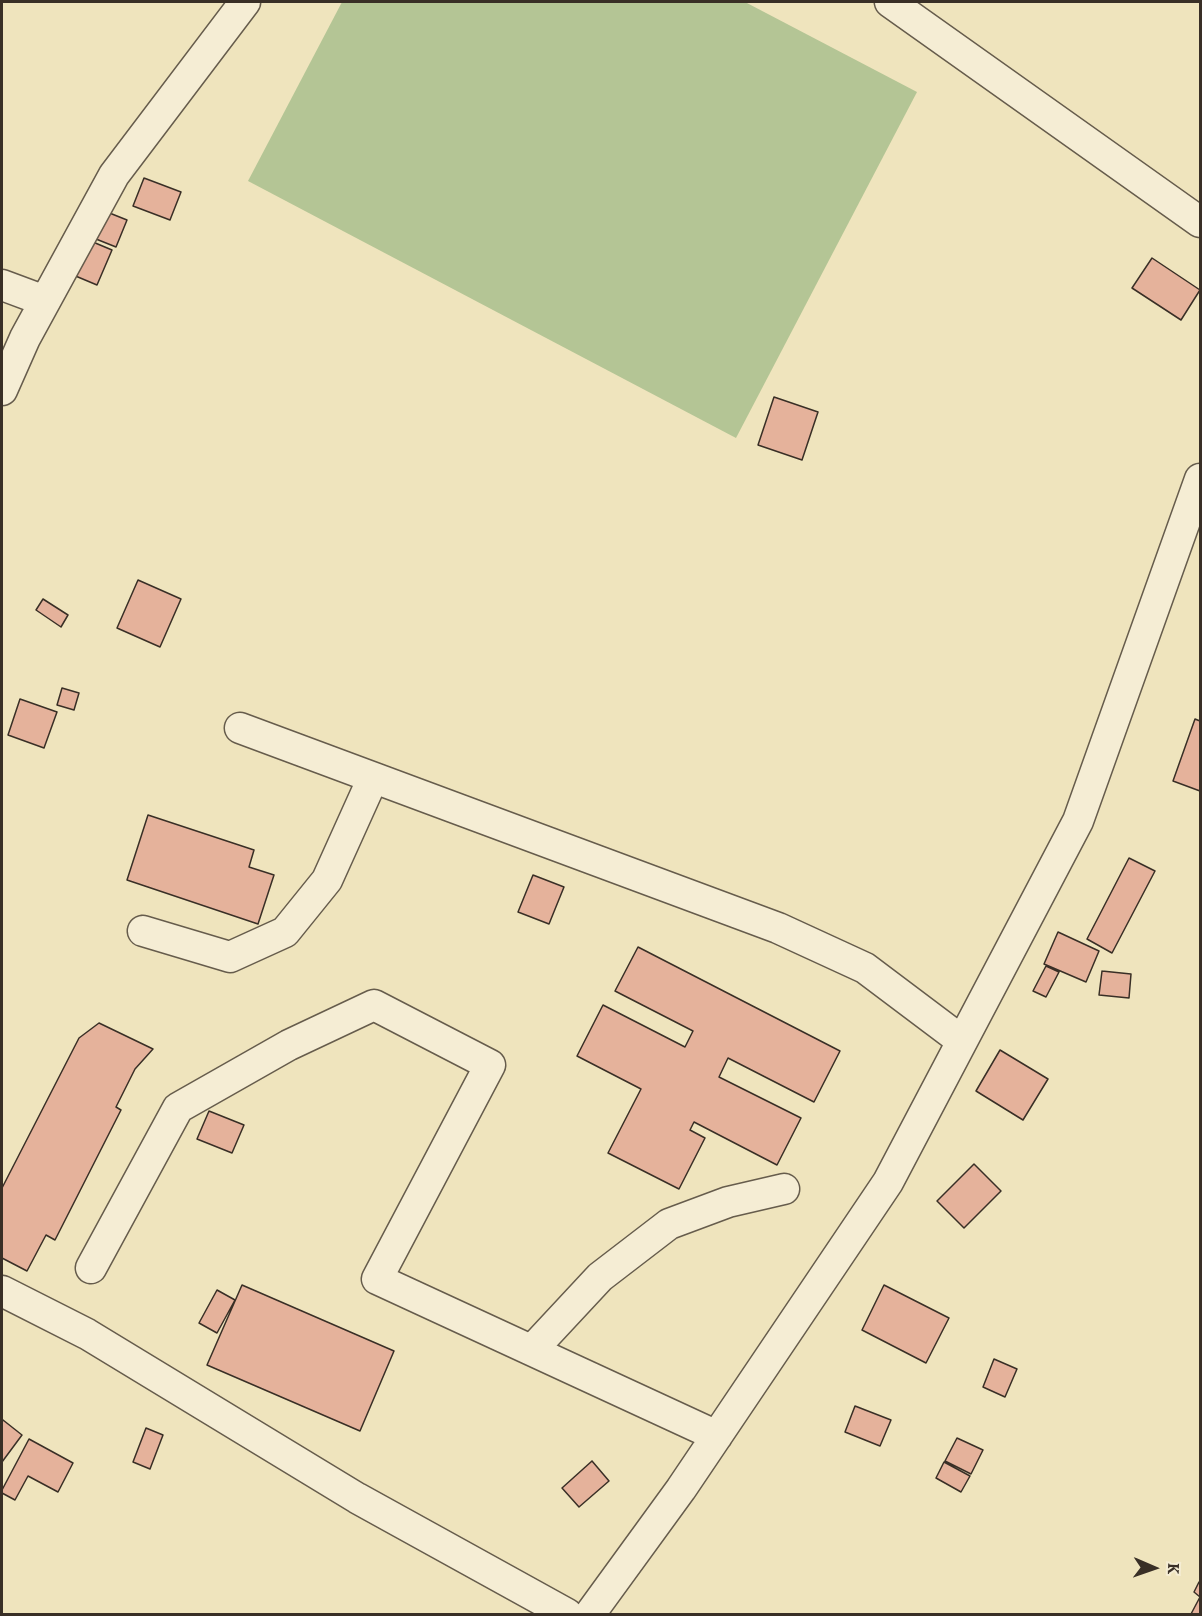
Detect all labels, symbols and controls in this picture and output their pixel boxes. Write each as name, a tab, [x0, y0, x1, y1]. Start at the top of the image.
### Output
north arrow	[1124, 1538, 1184, 1598]
text: K	[1161, 1562, 1183, 1575]

